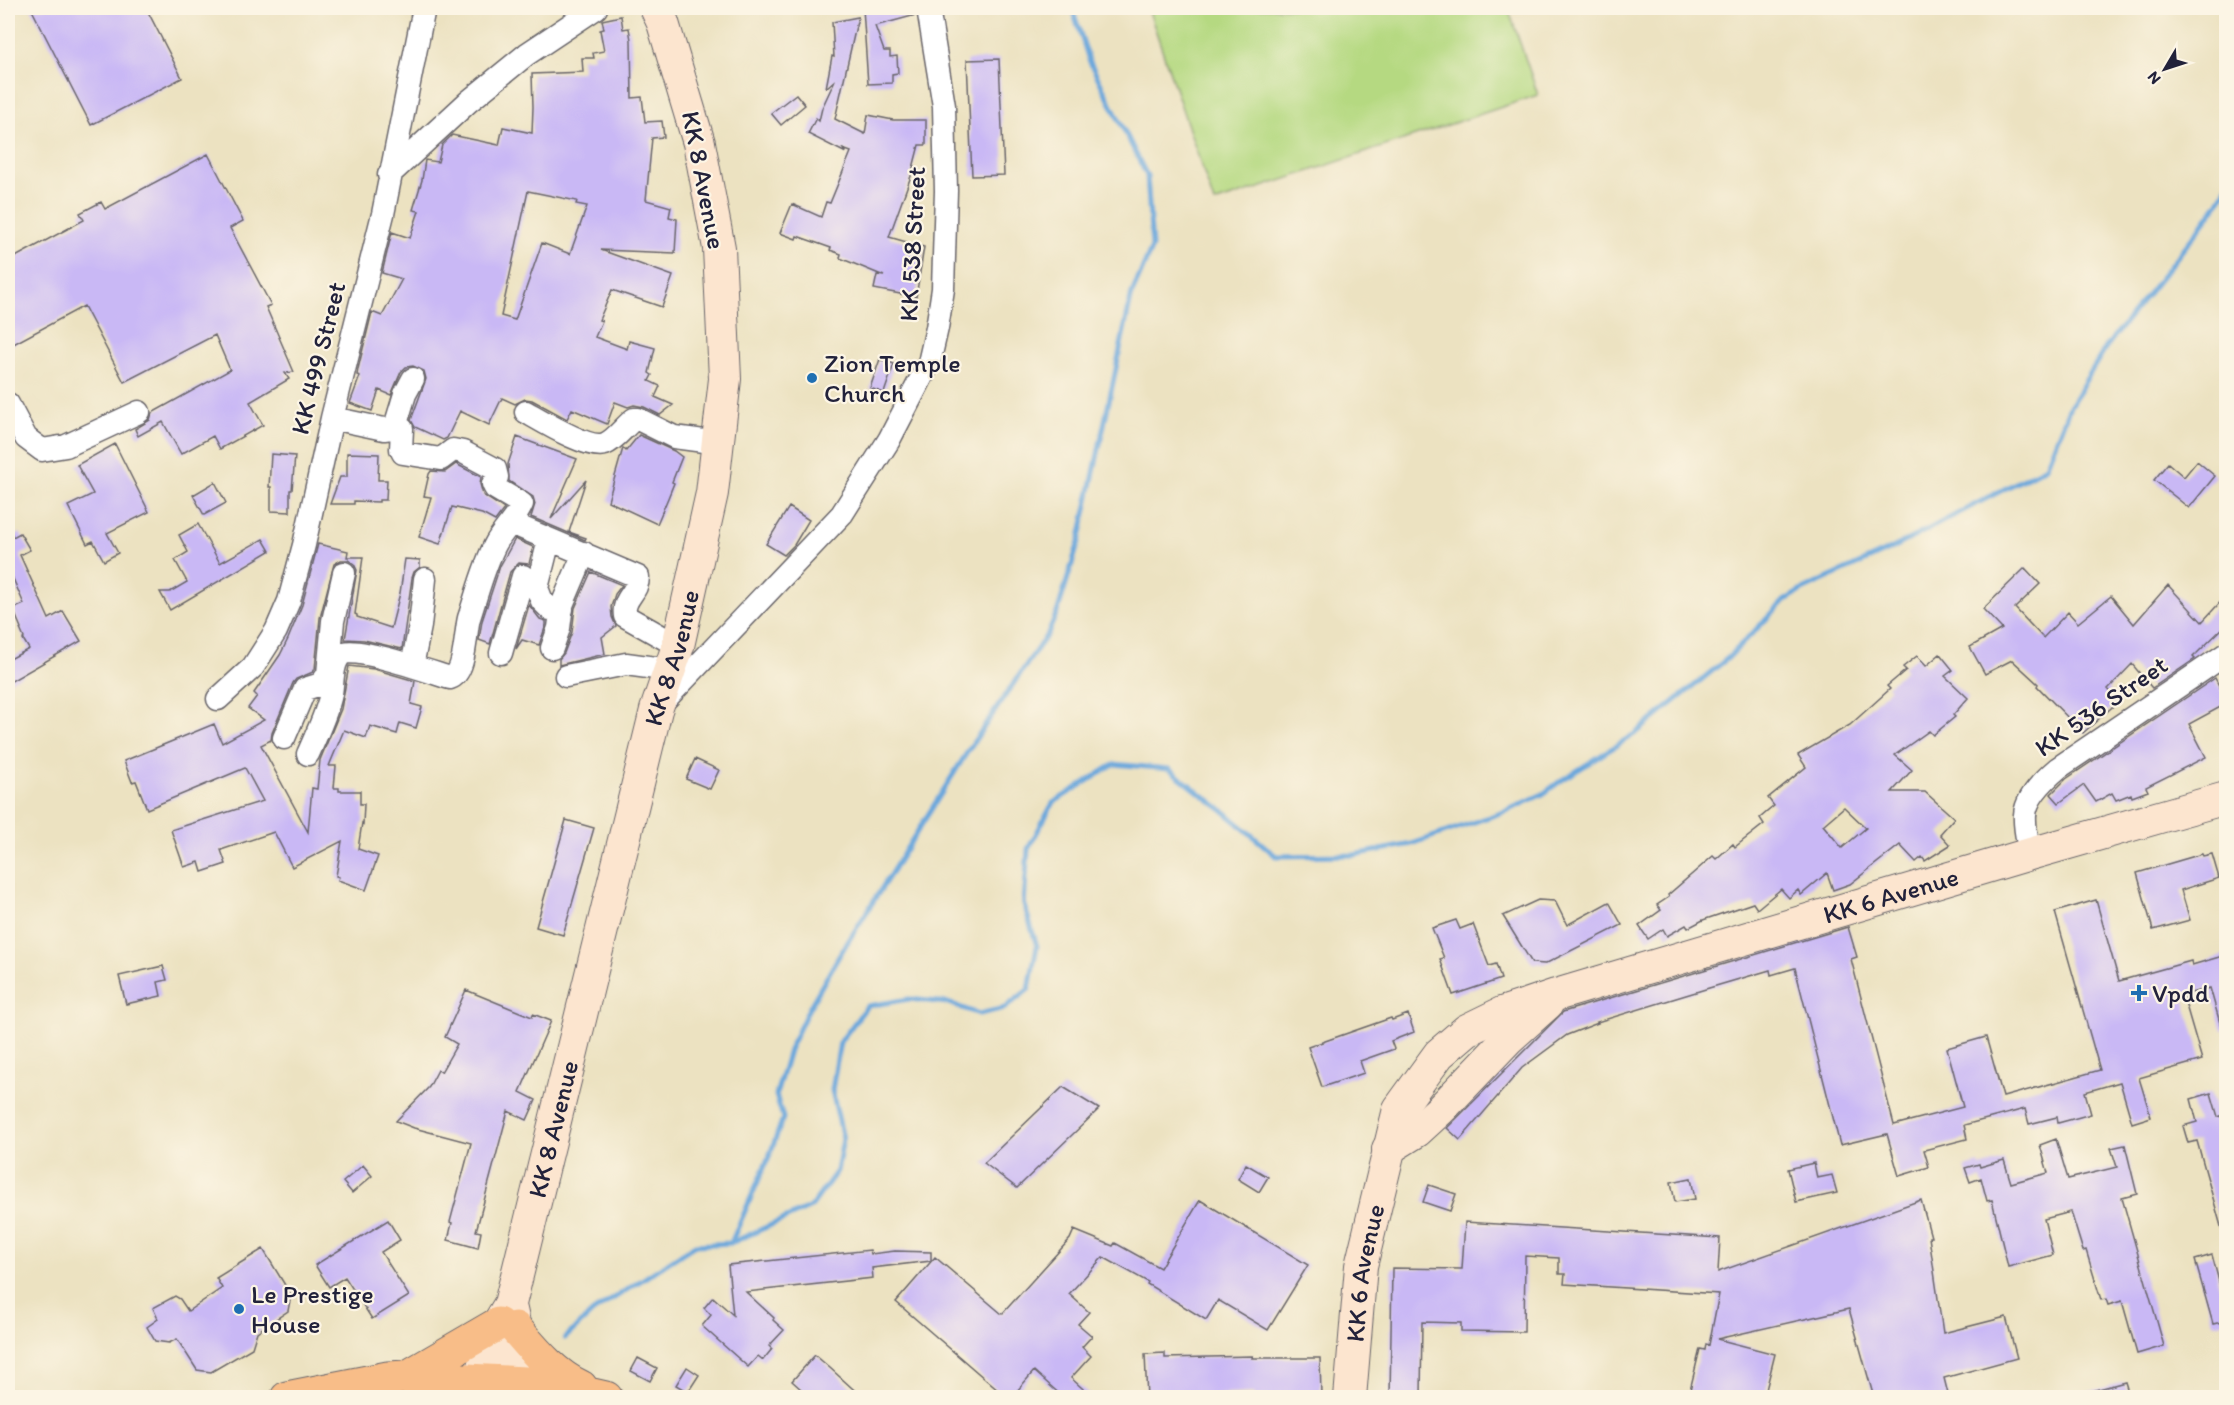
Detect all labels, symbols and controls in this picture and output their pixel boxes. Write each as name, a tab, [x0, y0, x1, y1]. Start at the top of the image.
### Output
north arrow	[2135, 39, 2195, 99]
text: N	[2143, 68, 2165, 88]
street label: KK 8 Avenue	[675, 108, 733, 252]
street label: KK 538 Street	[892, 165, 932, 322]
street label: KK 499 Street	[284, 278, 352, 438]
place label: Zion Temple Church	[824, 347, 961, 409]
marker: Zion Temple Church	[805, 371, 819, 385]
street label: KK 8 Avenue	[637, 587, 706, 729]
street label: KK 536 Street	[2028, 648, 2174, 764]
street label: KK 6 Avenue	[1819, 860, 1962, 931]
place label: Vpdd	[2152, 977, 2209, 1009]
marker: Vpdd	[2130, 984, 2148, 1002]
street label: KK 8 Avenue	[521, 1057, 585, 1201]
street label: KK 6 Avenue	[1339, 1201, 1391, 1343]
place label: Le Prestige House	[251, 1278, 374, 1340]
marker: Le Prestige House	[232, 1302, 246, 1316]

